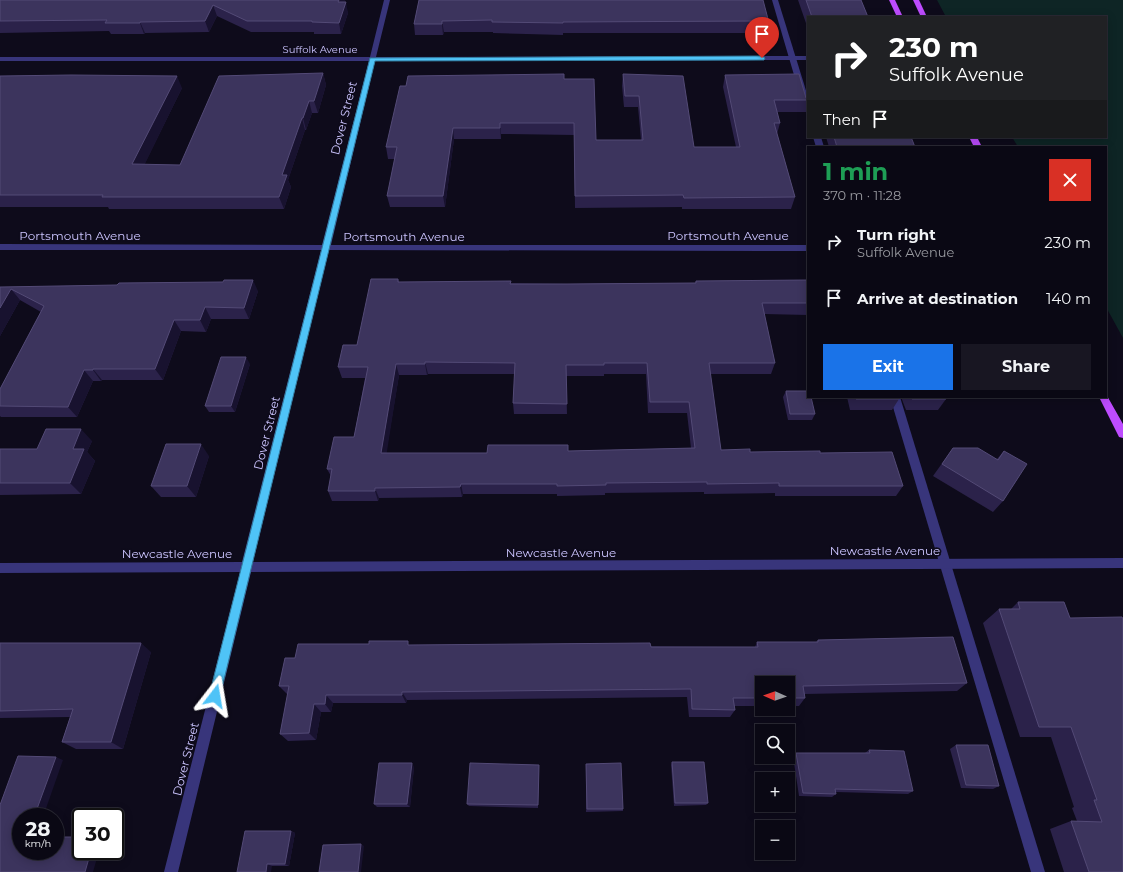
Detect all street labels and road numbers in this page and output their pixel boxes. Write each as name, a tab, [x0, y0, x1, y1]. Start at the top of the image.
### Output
street label: Suffolk Avenue	[283, 43, 357, 56]
street label: Dover Street	[327, 80, 360, 156]
street label: Portsmouth Avenue	[19, 228, 141, 243]
street label: Portsmouth Avenue	[667, 228, 789, 243]
street label: Portsmouth Avenue	[343, 229, 465, 244]
street label: Dover Street	[250, 395, 283, 471]
street label: Newcastle Avenue	[830, 543, 940, 558]
street label: Newcastle Avenue	[506, 545, 616, 560]
street label: Newcastle Avenue	[122, 546, 232, 561]
street label: Dover Street	[169, 721, 202, 797]

